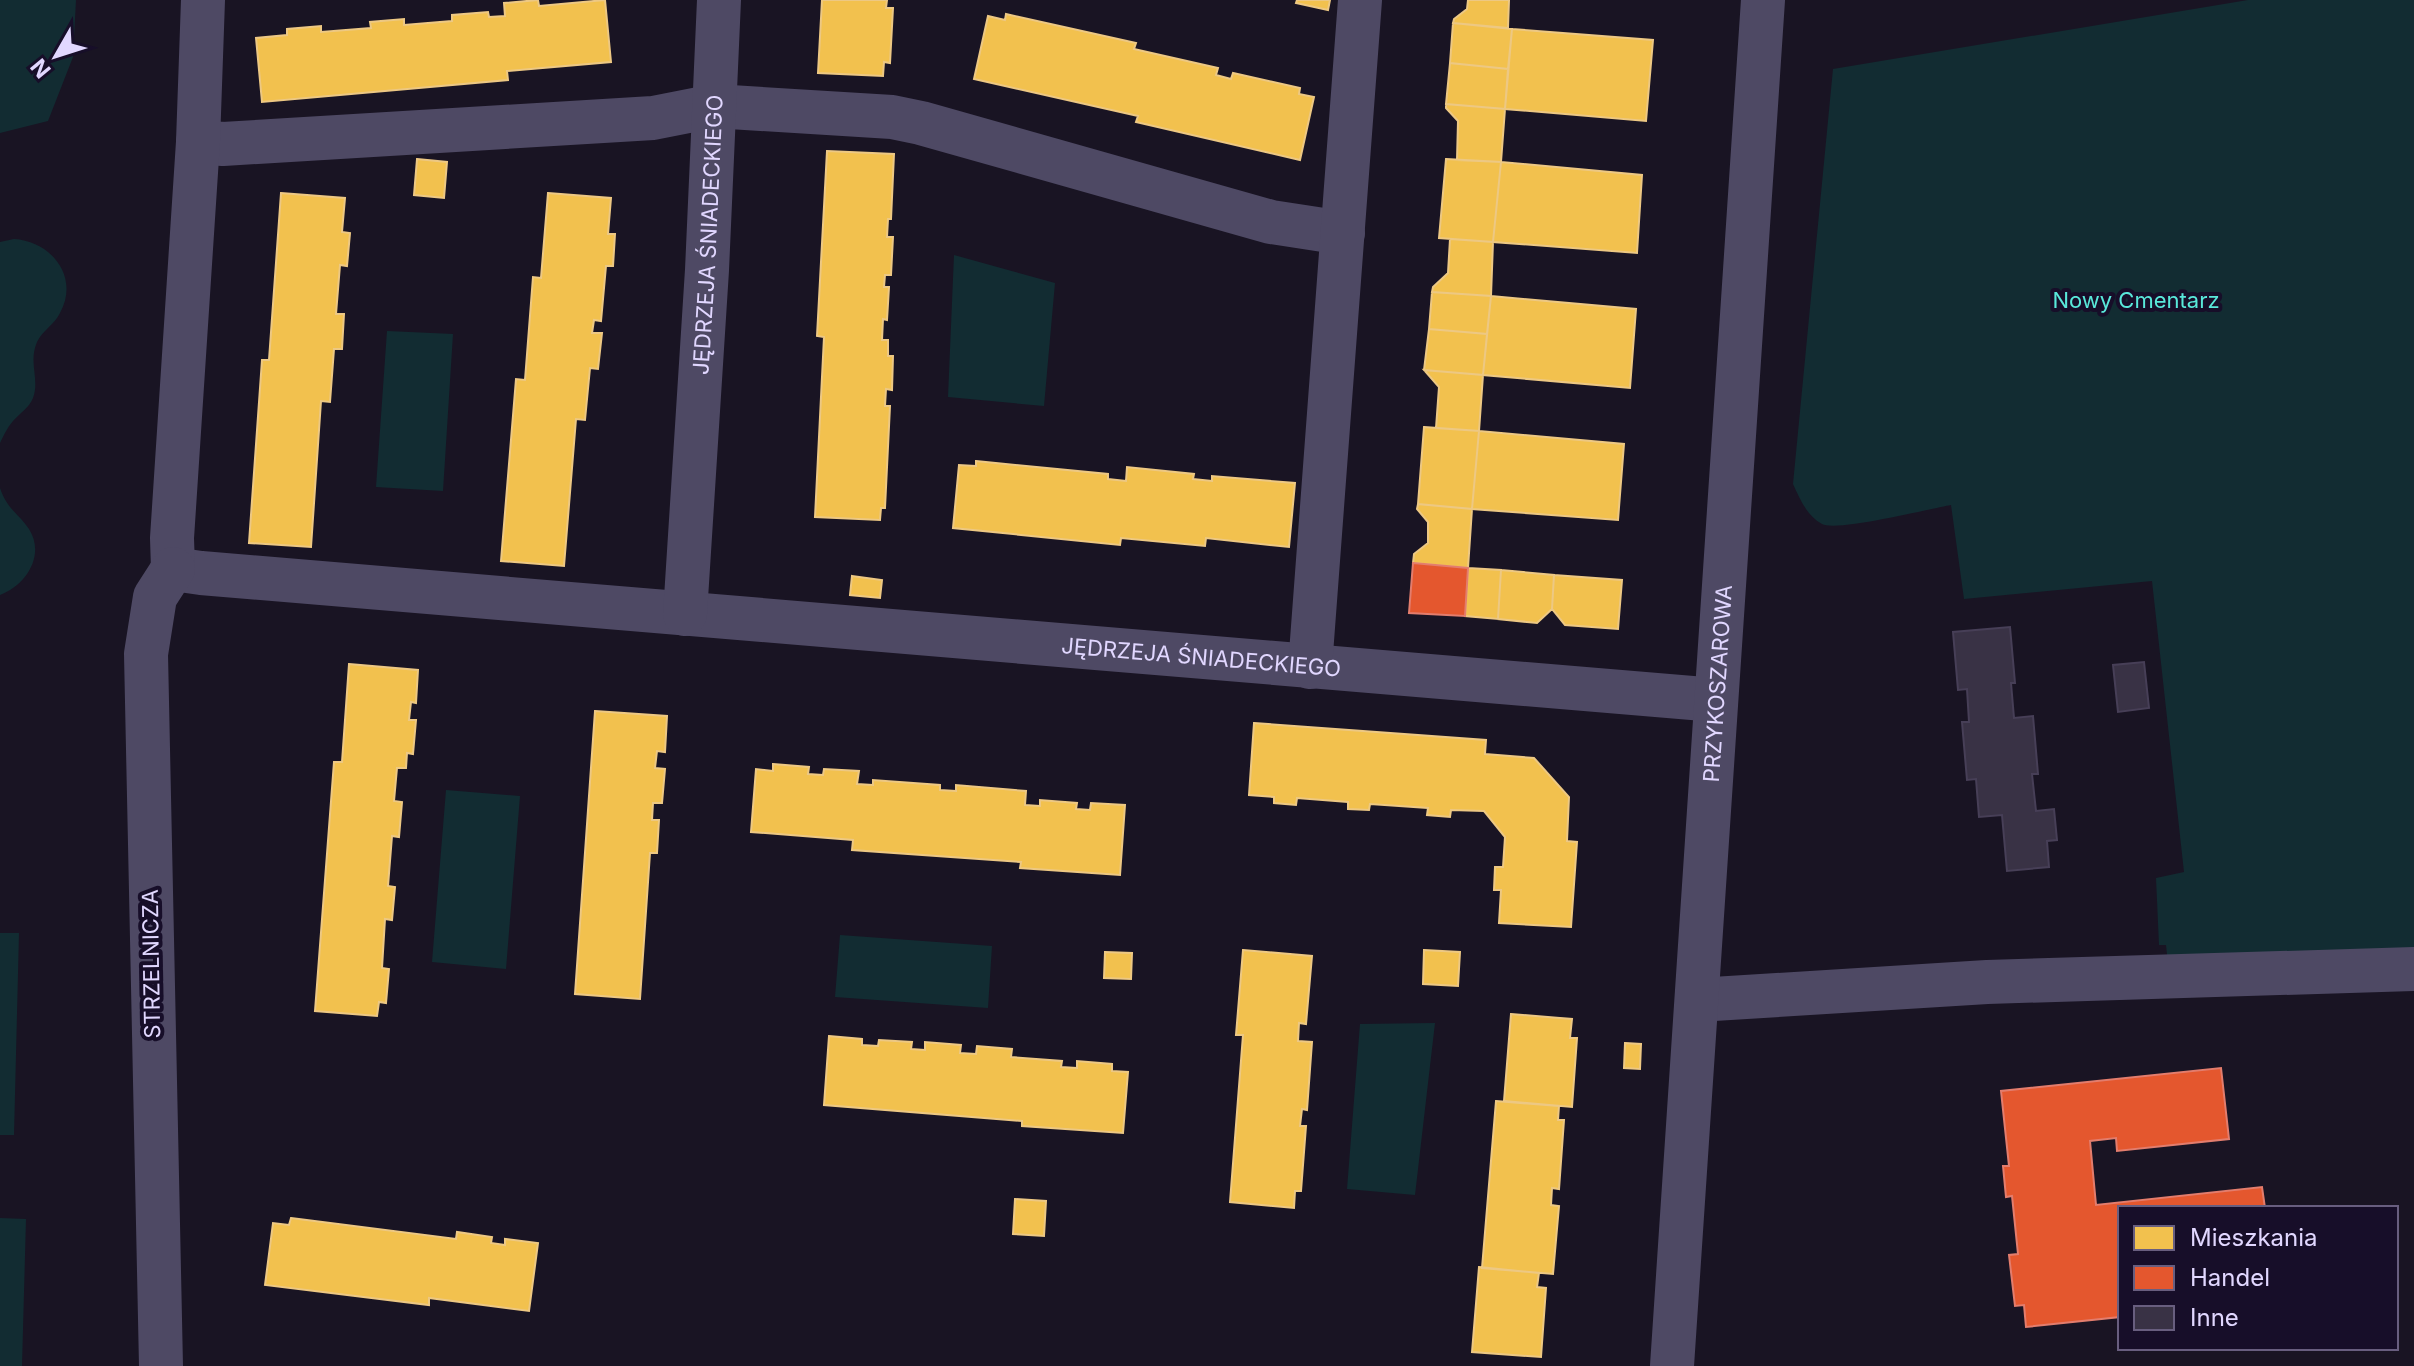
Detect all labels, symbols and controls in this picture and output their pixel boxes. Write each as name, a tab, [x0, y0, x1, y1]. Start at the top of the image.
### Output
north arrow	[16, 16, 96, 96]
text: N	[25, 54, 56, 83]
street label: JĘDRZEJA ŚNIADECKIEGO	[687, 94, 728, 376]
park label: Nowy Cmentarz	[2052, 287, 2220, 313]
street label: PRZYKOSZAROWA	[1698, 584, 1737, 783]
street label: JĘDRZEJA ŚNIADECKIEGO	[1060, 632, 1342, 682]
street label: STRZELNICZA	[137, 889, 165, 1039]
legend	[2118, 1206, 2398, 1350]
text: Mieszkania	[2190, 1223, 2318, 1252]
text: Handel	[2190, 1263, 2270, 1292]
text: Inne	[2190, 1303, 2239, 1332]

